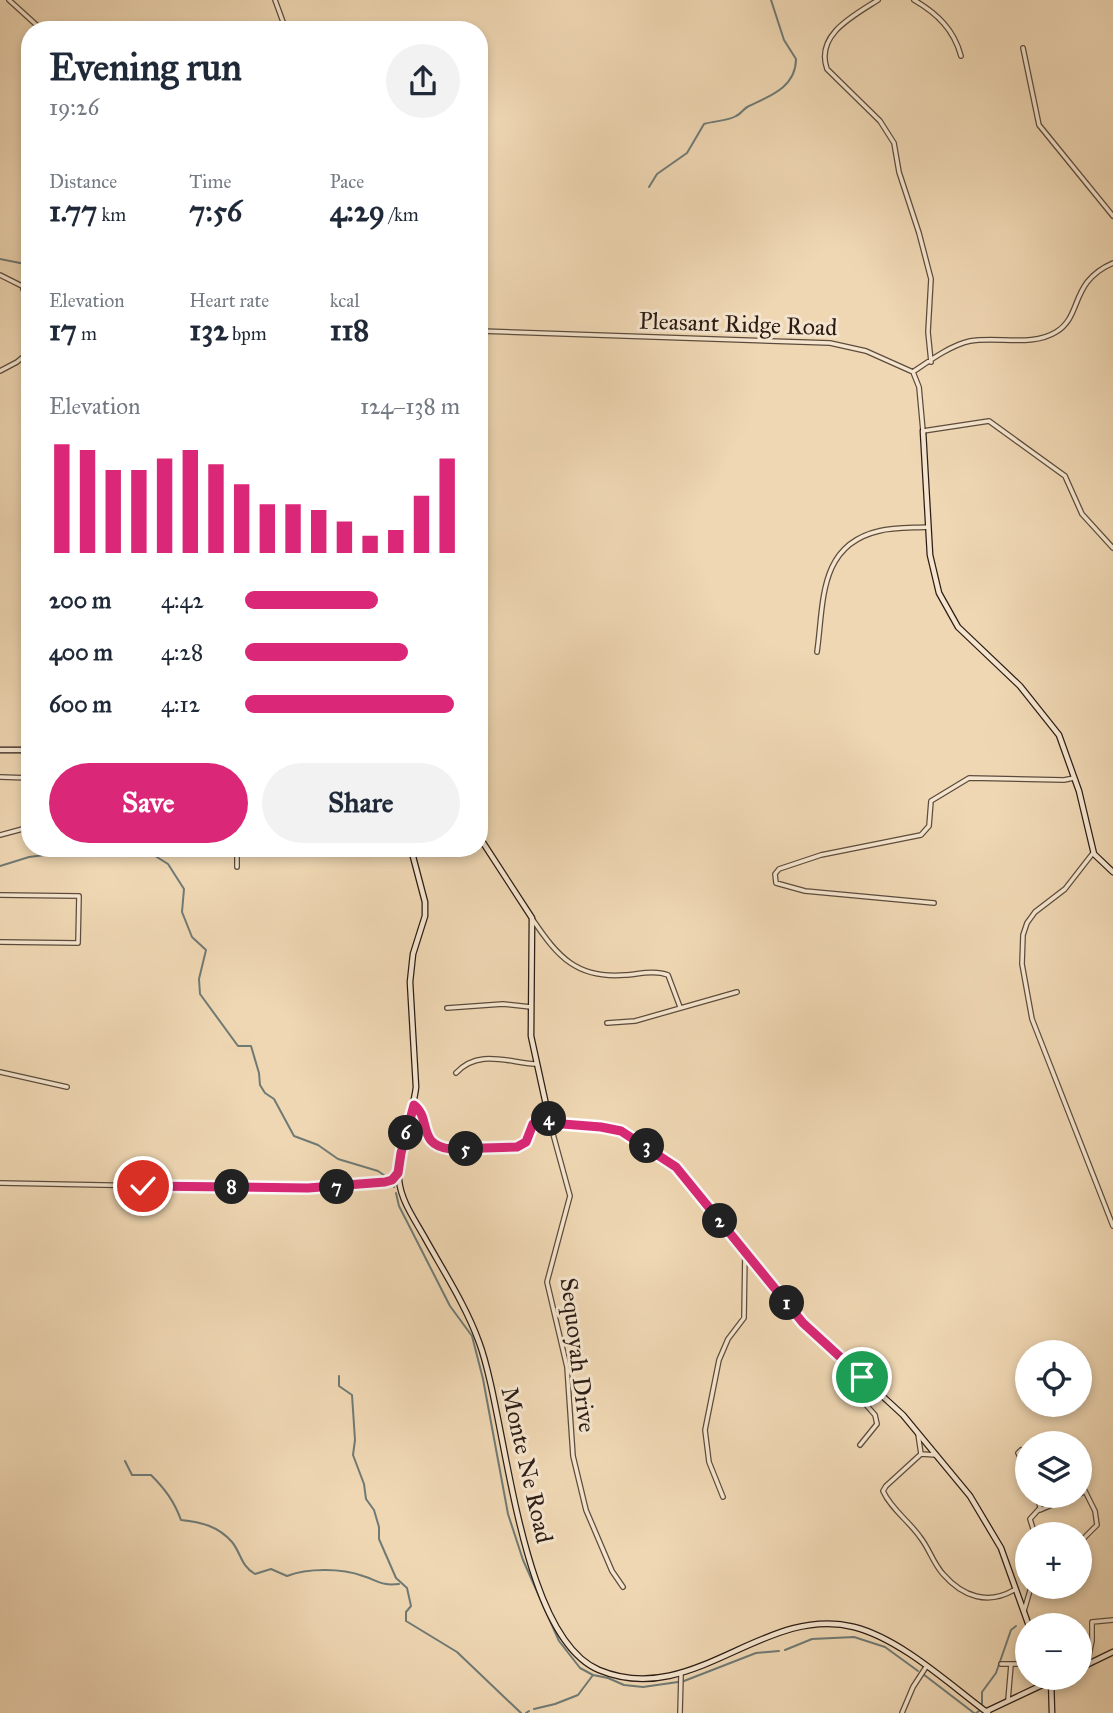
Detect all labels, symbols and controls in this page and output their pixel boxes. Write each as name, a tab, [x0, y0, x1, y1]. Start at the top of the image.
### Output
text: Evening run	[49, 44, 242, 90]
button: share	[386, 44, 460, 118]
text: 19:26	[49, 93, 99, 121]
text: Distance	[49, 170, 117, 193]
text: Time	[189, 170, 231, 193]
text: Pace	[330, 170, 364, 193]
text: 1.77	[49, 193, 97, 229]
text: 7:56	[189, 193, 242, 229]
text: 4:29	[330, 193, 385, 229]
text: km	[97, 203, 126, 226]
text: /km	[385, 203, 419, 226]
text: Elevation	[49, 289, 124, 312]
text: Heart rate	[189, 289, 269, 312]
text: kcal	[330, 289, 360, 312]
street label: Pleasant Ridge Road	[638, 306, 838, 342]
text: 17	[49, 312, 77, 348]
text: 132	[189, 312, 228, 348]
text: 118	[330, 312, 369, 348]
text: m	[77, 322, 97, 345]
text: bpm	[228, 322, 267, 345]
text: Elevation	[49, 392, 140, 420]
text: 124–138 m	[360, 392, 460, 420]
text: 200 m	[49, 586, 111, 614]
text: 4:42	[161, 586, 204, 614]
text: 400 m	[49, 638, 113, 666]
text: 4:28	[161, 638, 203, 666]
text: 600 m	[49, 690, 112, 718]
text: 4:12	[161, 690, 200, 718]
button: Save	[49, 763, 248, 843]
button: Share	[262, 763, 460, 843]
pin: 4	[532, 1102, 566, 1136]
text: 4	[543, 1107, 554, 1130]
pin: 6	[388, 1116, 424, 1150]
text: 6	[401, 1121, 410, 1144]
pin: 3	[630, 1128, 664, 1164]
pin: 5	[448, 1132, 484, 1166]
text: 3	[643, 1134, 650, 1157]
text: 5	[461, 1137, 470, 1160]
pin	[113, 1156, 173, 1216]
icon: check	[124, 1167, 162, 1205]
pin: 8	[215, 1170, 250, 1204]
pin: 7	[320, 1170, 354, 1204]
text: 8	[226, 1175, 237, 1198]
text: 7	[331, 1175, 342, 1198]
pin: 2	[702, 1204, 738, 1238]
text: 2	[715, 1209, 724, 1232]
street label: Sequoyah Drive	[554, 1276, 602, 1434]
pin: 1	[770, 1286, 804, 1320]
text: 1	[783, 1291, 790, 1314]
map controls	[1015, 1340, 1092, 1690]
button: locate	[1015, 1340, 1092, 1417]
pin	[832, 1347, 892, 1407]
icon: arrive	[843, 1358, 881, 1396]
street label: Monte Ne Road	[494, 1384, 560, 1546]
button: layers	[1015, 1431, 1092, 1508]
button: +	[1015, 1522, 1092, 1599]
button: −	[1015, 1613, 1092, 1690]

